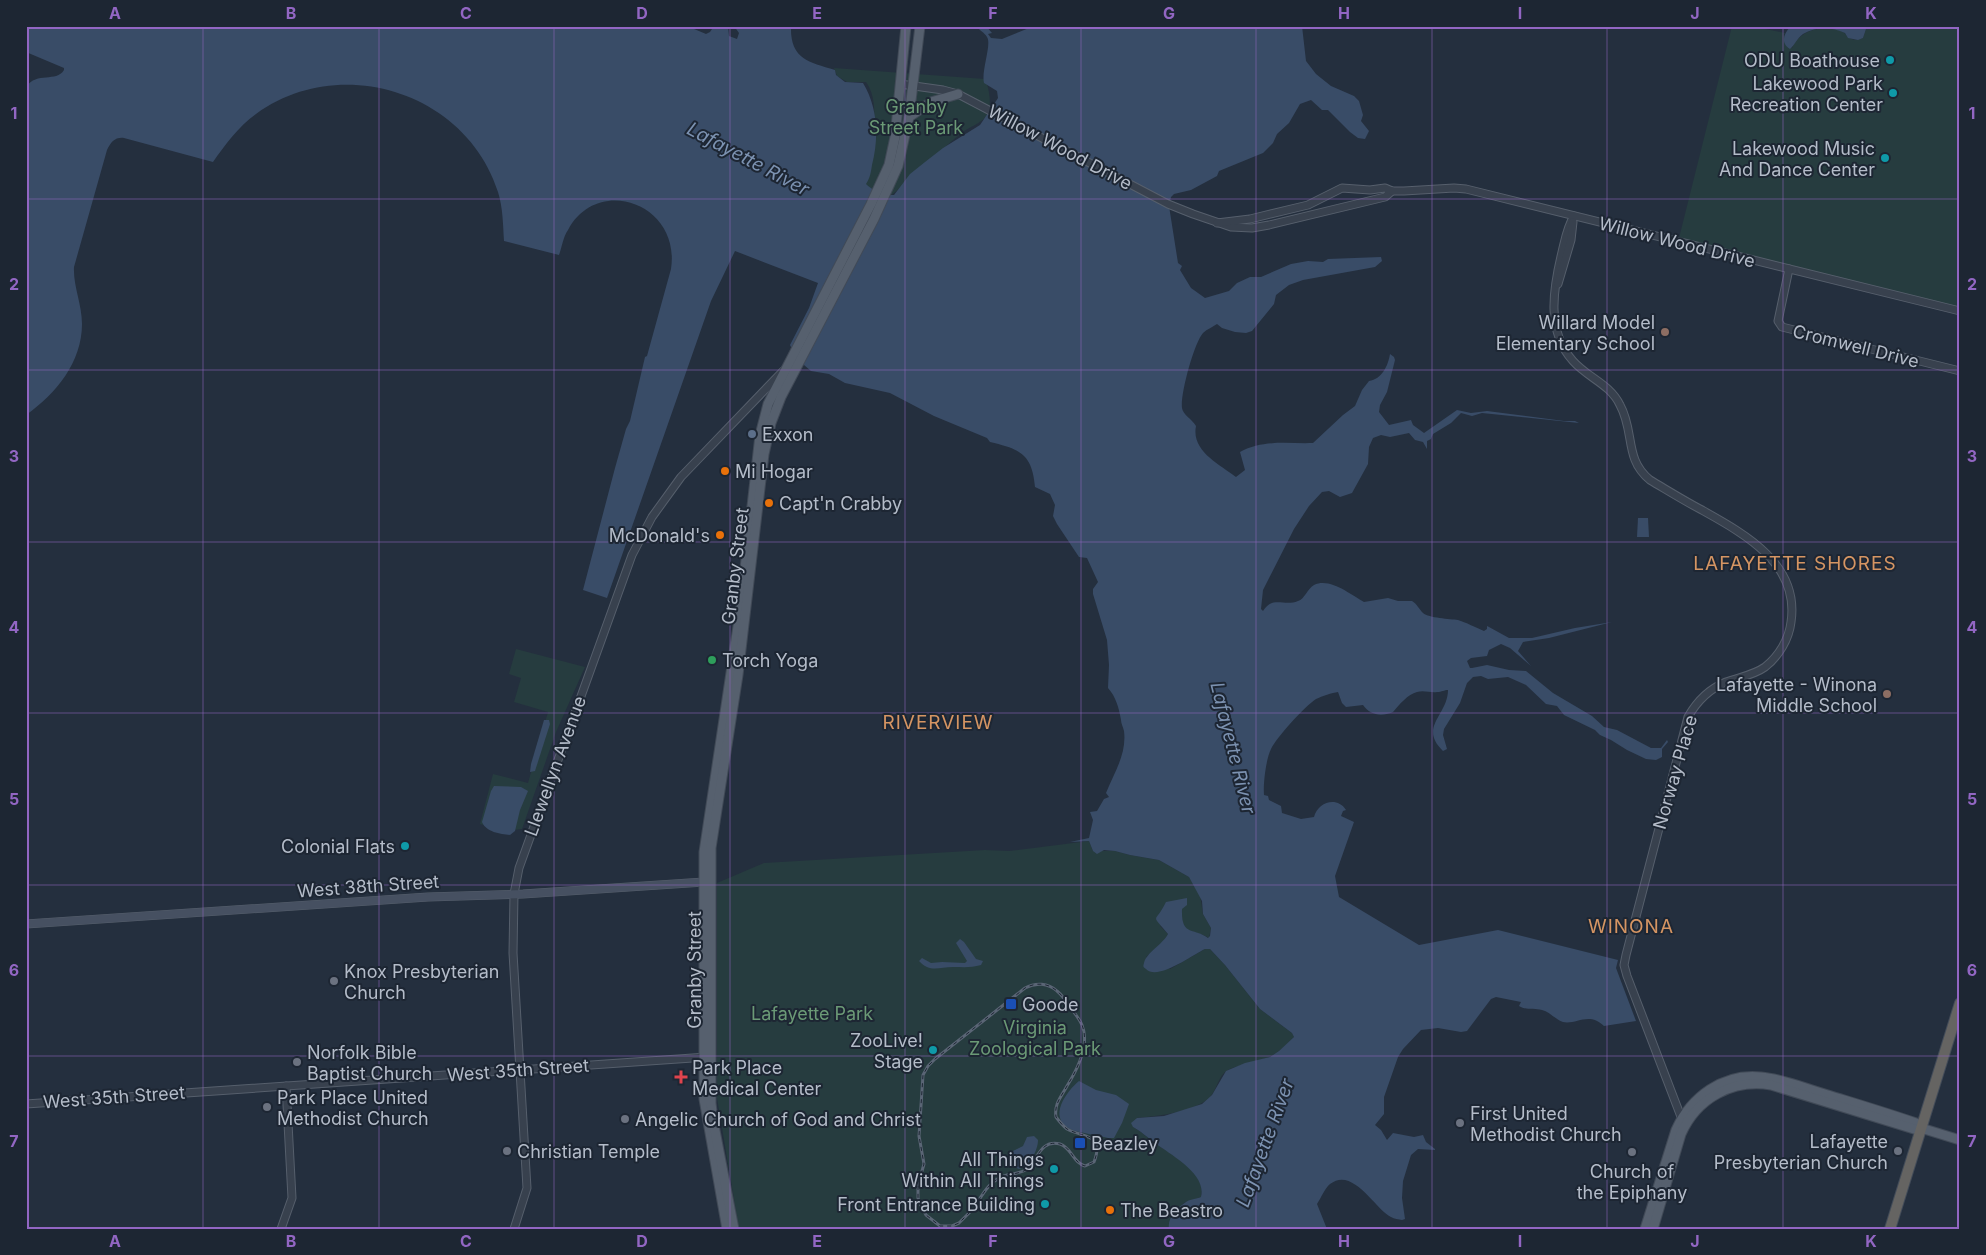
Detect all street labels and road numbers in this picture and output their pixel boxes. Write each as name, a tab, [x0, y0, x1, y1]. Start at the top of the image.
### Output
street label: Willow Wood Drive	[984, 100, 1136, 194]
street label: Willow Wood Drive	[1597, 212, 1757, 272]
street label: Cromwell Drive	[1791, 320, 1921, 372]
street label: Granby Street	[717, 506, 753, 626]
street label: Llewellyn Avenue	[520, 693, 590, 839]
street label: Norway Place	[1649, 712, 1701, 832]
street label: West 38th Street	[296, 871, 440, 901]
street label: Granby Street	[684, 911, 705, 1029]
street label: West 35th Street	[446, 1055, 590, 1085]
street label: West 35th Street	[42, 1082, 186, 1112]

